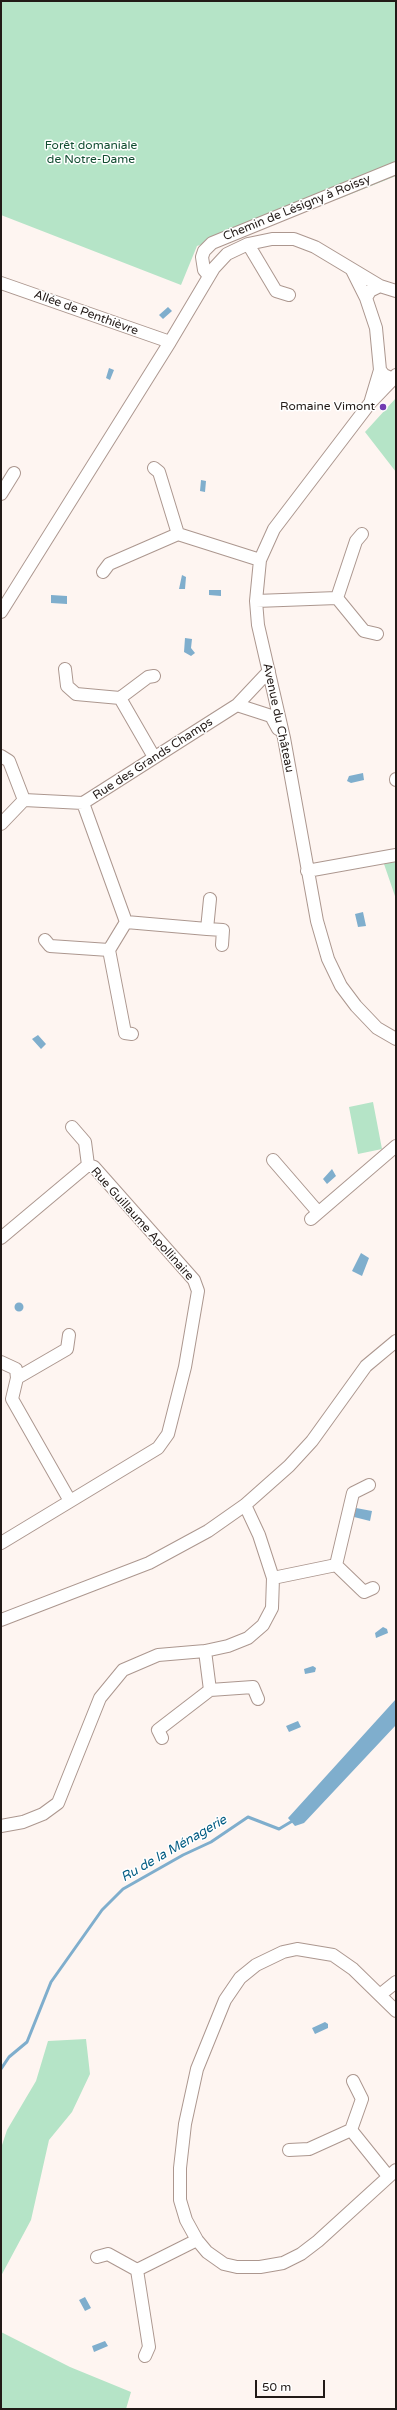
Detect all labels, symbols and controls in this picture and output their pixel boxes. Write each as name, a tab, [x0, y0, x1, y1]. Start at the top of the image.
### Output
park label: Forêt domaniale de Notre-Dame	[45, 139, 137, 167]
street label: Chemin de Lésigny à Roissy	[221, 172, 373, 244]
street label: Allée de Penthièvre	[32, 287, 140, 339]
place label: Romaine Vimont	[280, 400, 375, 414]
marker: Romaine Vimont	[378, 402, 388, 412]
street label: Avenue du Château	[259, 662, 297, 774]
street label: Rue des Grands Champs	[90, 715, 216, 803]
street label: Rue Guillaume Apollinaire	[87, 1165, 197, 1283]
water label: Ru de la Ménagerie	[118, 1812, 230, 1886]
scale bar	[257, 2372, 327, 2398]
text: 50 m	[262, 2380, 291, 2394]

